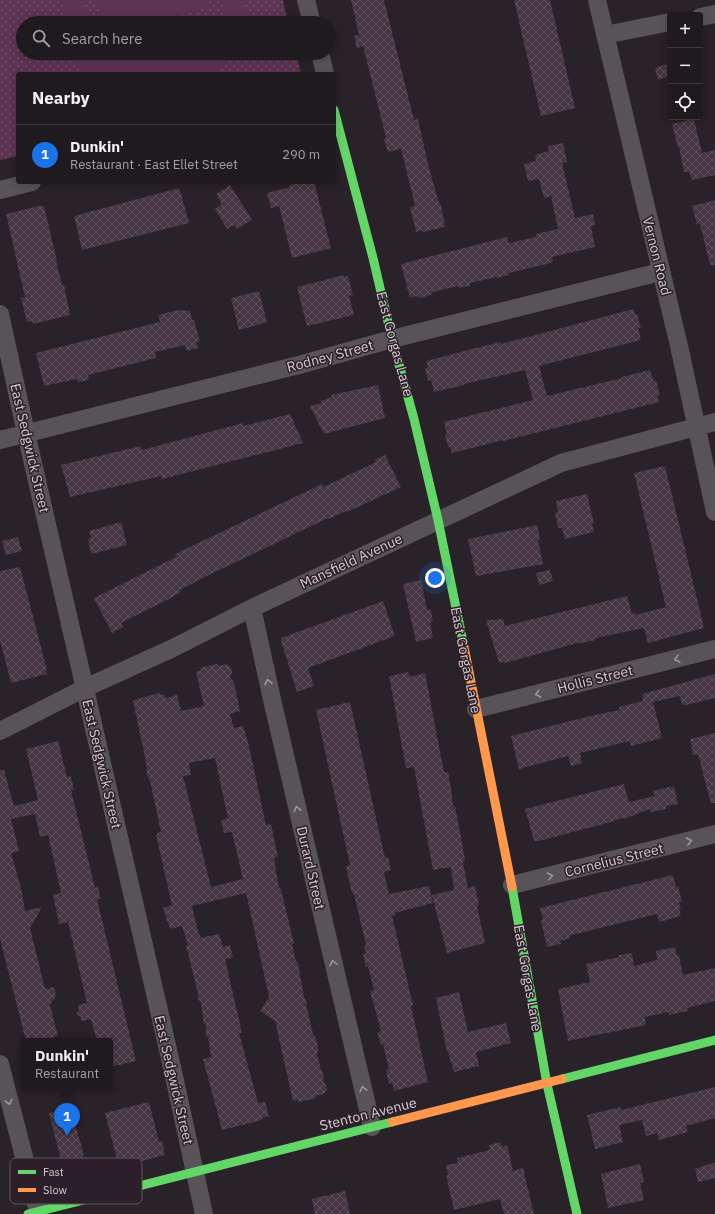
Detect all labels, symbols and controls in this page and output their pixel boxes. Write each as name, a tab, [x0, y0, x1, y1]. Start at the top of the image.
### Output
map controls	[667, 12, 703, 120]
button: +	[667, 12, 703, 48]
search box	[16, 16, 336, 60]
icon: search	[30, 27, 52, 49]
text: Search here	[62, 29, 142, 48]
button: −	[667, 48, 703, 84]
button: locate	[667, 84, 703, 120]
text: Nearby	[32, 87, 90, 109]
text: Dunkin'	[70, 137, 124, 156]
text: 1	[41, 146, 49, 163]
text: 290 m	[282, 146, 320, 163]
text: Restaurant · East Ellet Street	[70, 156, 238, 173]
street label: Vernon Road	[639, 215, 675, 297]
street label: East Gorgas Lane	[372, 289, 418, 399]
street label: Rodney Street	[285, 336, 375, 376]
street label: East Sedgwick Street	[6, 381, 54, 515]
street label: Mansfield Avenue	[297, 529, 405, 593]
your location	[425, 568, 445, 588]
street label: East Gorgas Lane	[447, 605, 485, 715]
one-way arrow	[674, 654, 680, 662]
street label: Hollis Street	[555, 661, 635, 697]
one-way arrow	[264, 679, 272, 685]
one-way arrow	[534, 689, 541, 697]
street label: East Sedgwick Street	[78, 697, 126, 831]
one-way arrow	[294, 806, 302, 812]
street label: Durard Street	[293, 825, 329, 911]
one-way arrow	[686, 837, 693, 845]
street label: Cornelius Street	[563, 839, 665, 881]
one-way arrow	[547, 872, 553, 880]
street label: East Gorgas Lane	[510, 923, 546, 1033]
one-way arrow	[329, 959, 338, 966]
street label: East Sedgwick Street	[150, 1013, 198, 1147]
popup	[21, 1038, 113, 1090]
text: Dunkin'	[35, 1046, 89, 1065]
text: Restaurant	[35, 1065, 99, 1082]
one-way arrow	[359, 1086, 367, 1092]
street label: Stenton Avenue	[318, 1093, 419, 1135]
one-way arrow	[5, 1099, 13, 1105]
pin: 1	[54, 1103, 80, 1136]
legend	[10, 1158, 142, 1204]
text: Fast	[43, 1165, 64, 1179]
text: Slow	[43, 1183, 67, 1197]

